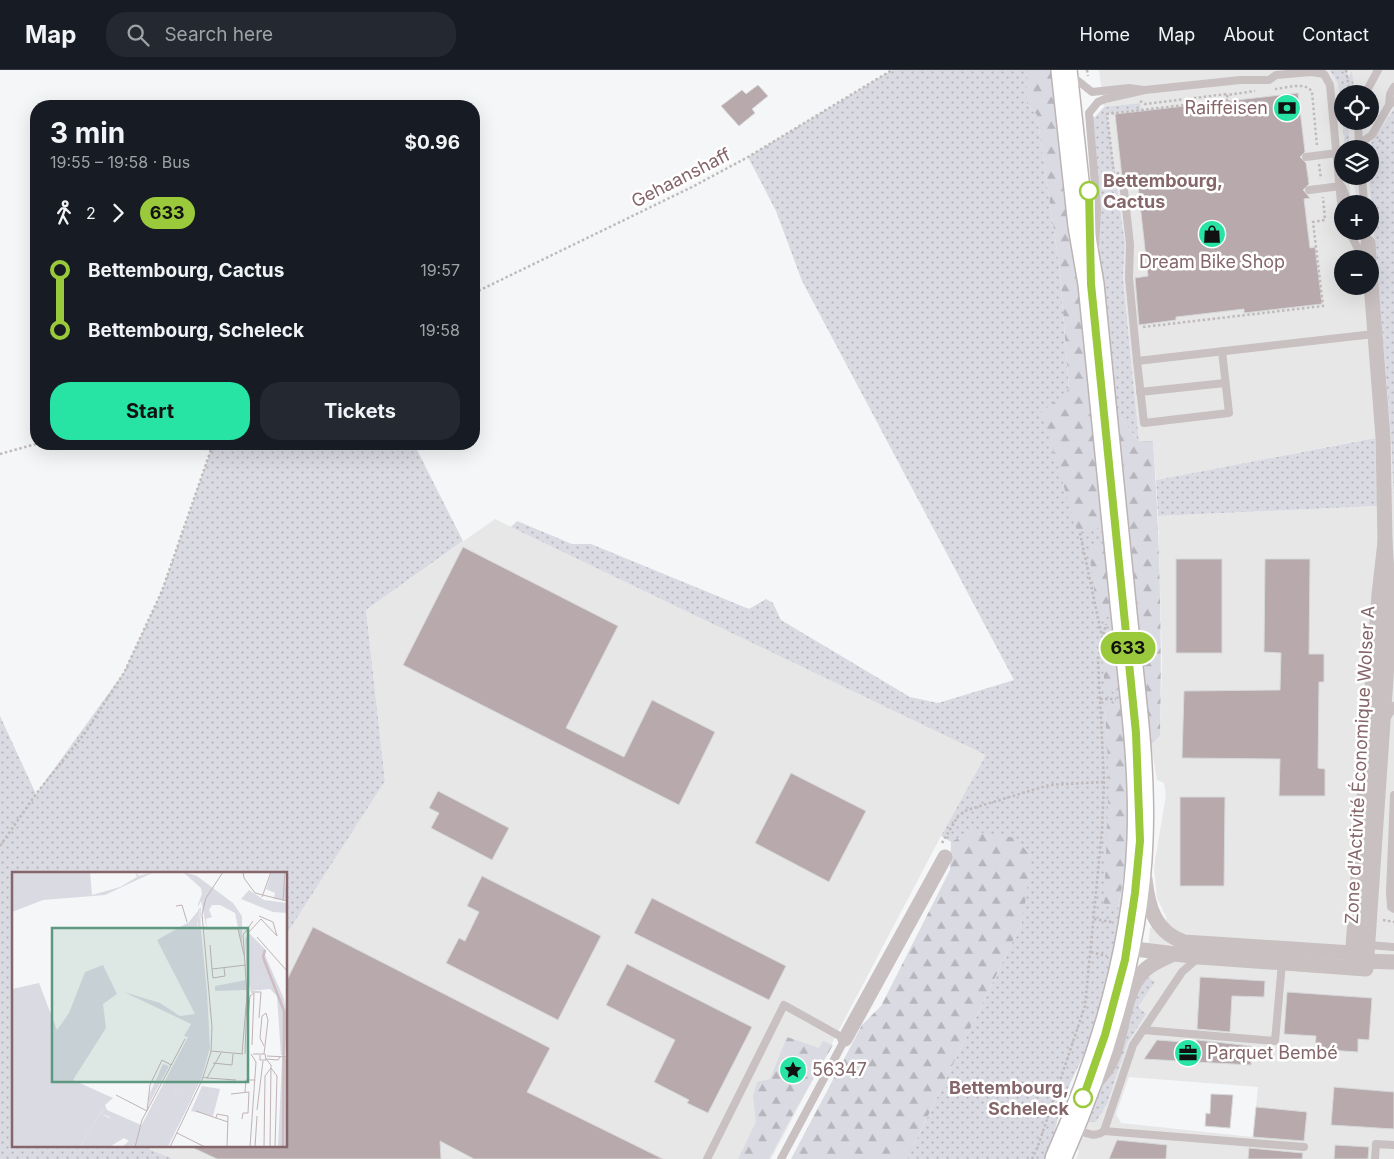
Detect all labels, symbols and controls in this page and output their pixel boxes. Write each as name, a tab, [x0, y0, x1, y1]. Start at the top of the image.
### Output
search box	[106, 12, 456, 57]
text: Map	[25, 20, 76, 49]
icon: search	[124, 21, 152, 49]
text: Search here	[164, 23, 273, 46]
text: Home	[1080, 24, 1130, 45]
text: Map	[1158, 24, 1195, 45]
text: About	[1223, 24, 1274, 45]
text: Contact	[1302, 24, 1369, 45]
map controls	[1334, 85, 1379, 295]
button: locate	[1334, 85, 1379, 130]
bank icon: Raiffeisen	[1272, 93, 1302, 123]
place label: Raiffeisen	[1184, 97, 1268, 118]
text: 3 min	[50, 116, 125, 150]
text: $0.96	[405, 131, 460, 154]
button: layers	[1334, 140, 1379, 185]
street label: Gehaanshaff	[628, 143, 734, 211]
text: 19:55 – 19:58 · Bus	[50, 152, 190, 172]
place label: Bettembourg, Cactus	[1103, 170, 1223, 212]
marker: Bettembourg, Cactus	[1079, 181, 1099, 201]
button: +	[1334, 195, 1379, 240]
icon: walk	[50, 199, 78, 227]
icon: forward	[104, 199, 132, 227]
text: 633	[150, 202, 185, 223]
text: 2	[86, 203, 96, 223]
shop icon: Dream Bike Shop	[1197, 219, 1227, 249]
button: −	[1334, 250, 1379, 295]
place label: Dream Bike Shop	[1139, 251, 1285, 272]
text: Bettembourg, Cactus	[88, 259, 284, 282]
text: 19:57	[420, 260, 460, 280]
text: Bettembourg, Scheleck	[88, 319, 304, 342]
text: 19:58	[419, 320, 460, 340]
button: Start	[50, 382, 250, 440]
button: Tickets	[260, 382, 460, 440]
street label: Zone d'Activité Économique Wolser A	[1340, 605, 1378, 925]
line badge: 633	[1099, 632, 1157, 664]
text: 633	[1111, 637, 1145, 658]
inset map	[12, 872, 288, 1146]
office icon: Parquet Bembé	[1173, 1038, 1203, 1068]
place label: Parquet Bembé	[1207, 1042, 1338, 1063]
place icon: 56347	[778, 1055, 808, 1085]
place label: 56347	[812, 1059, 867, 1080]
place label: Bettembourg, Scheleck	[949, 1077, 1070, 1119]
marker: Bettembourg, Scheleck	[1073, 1088, 1093, 1108]

